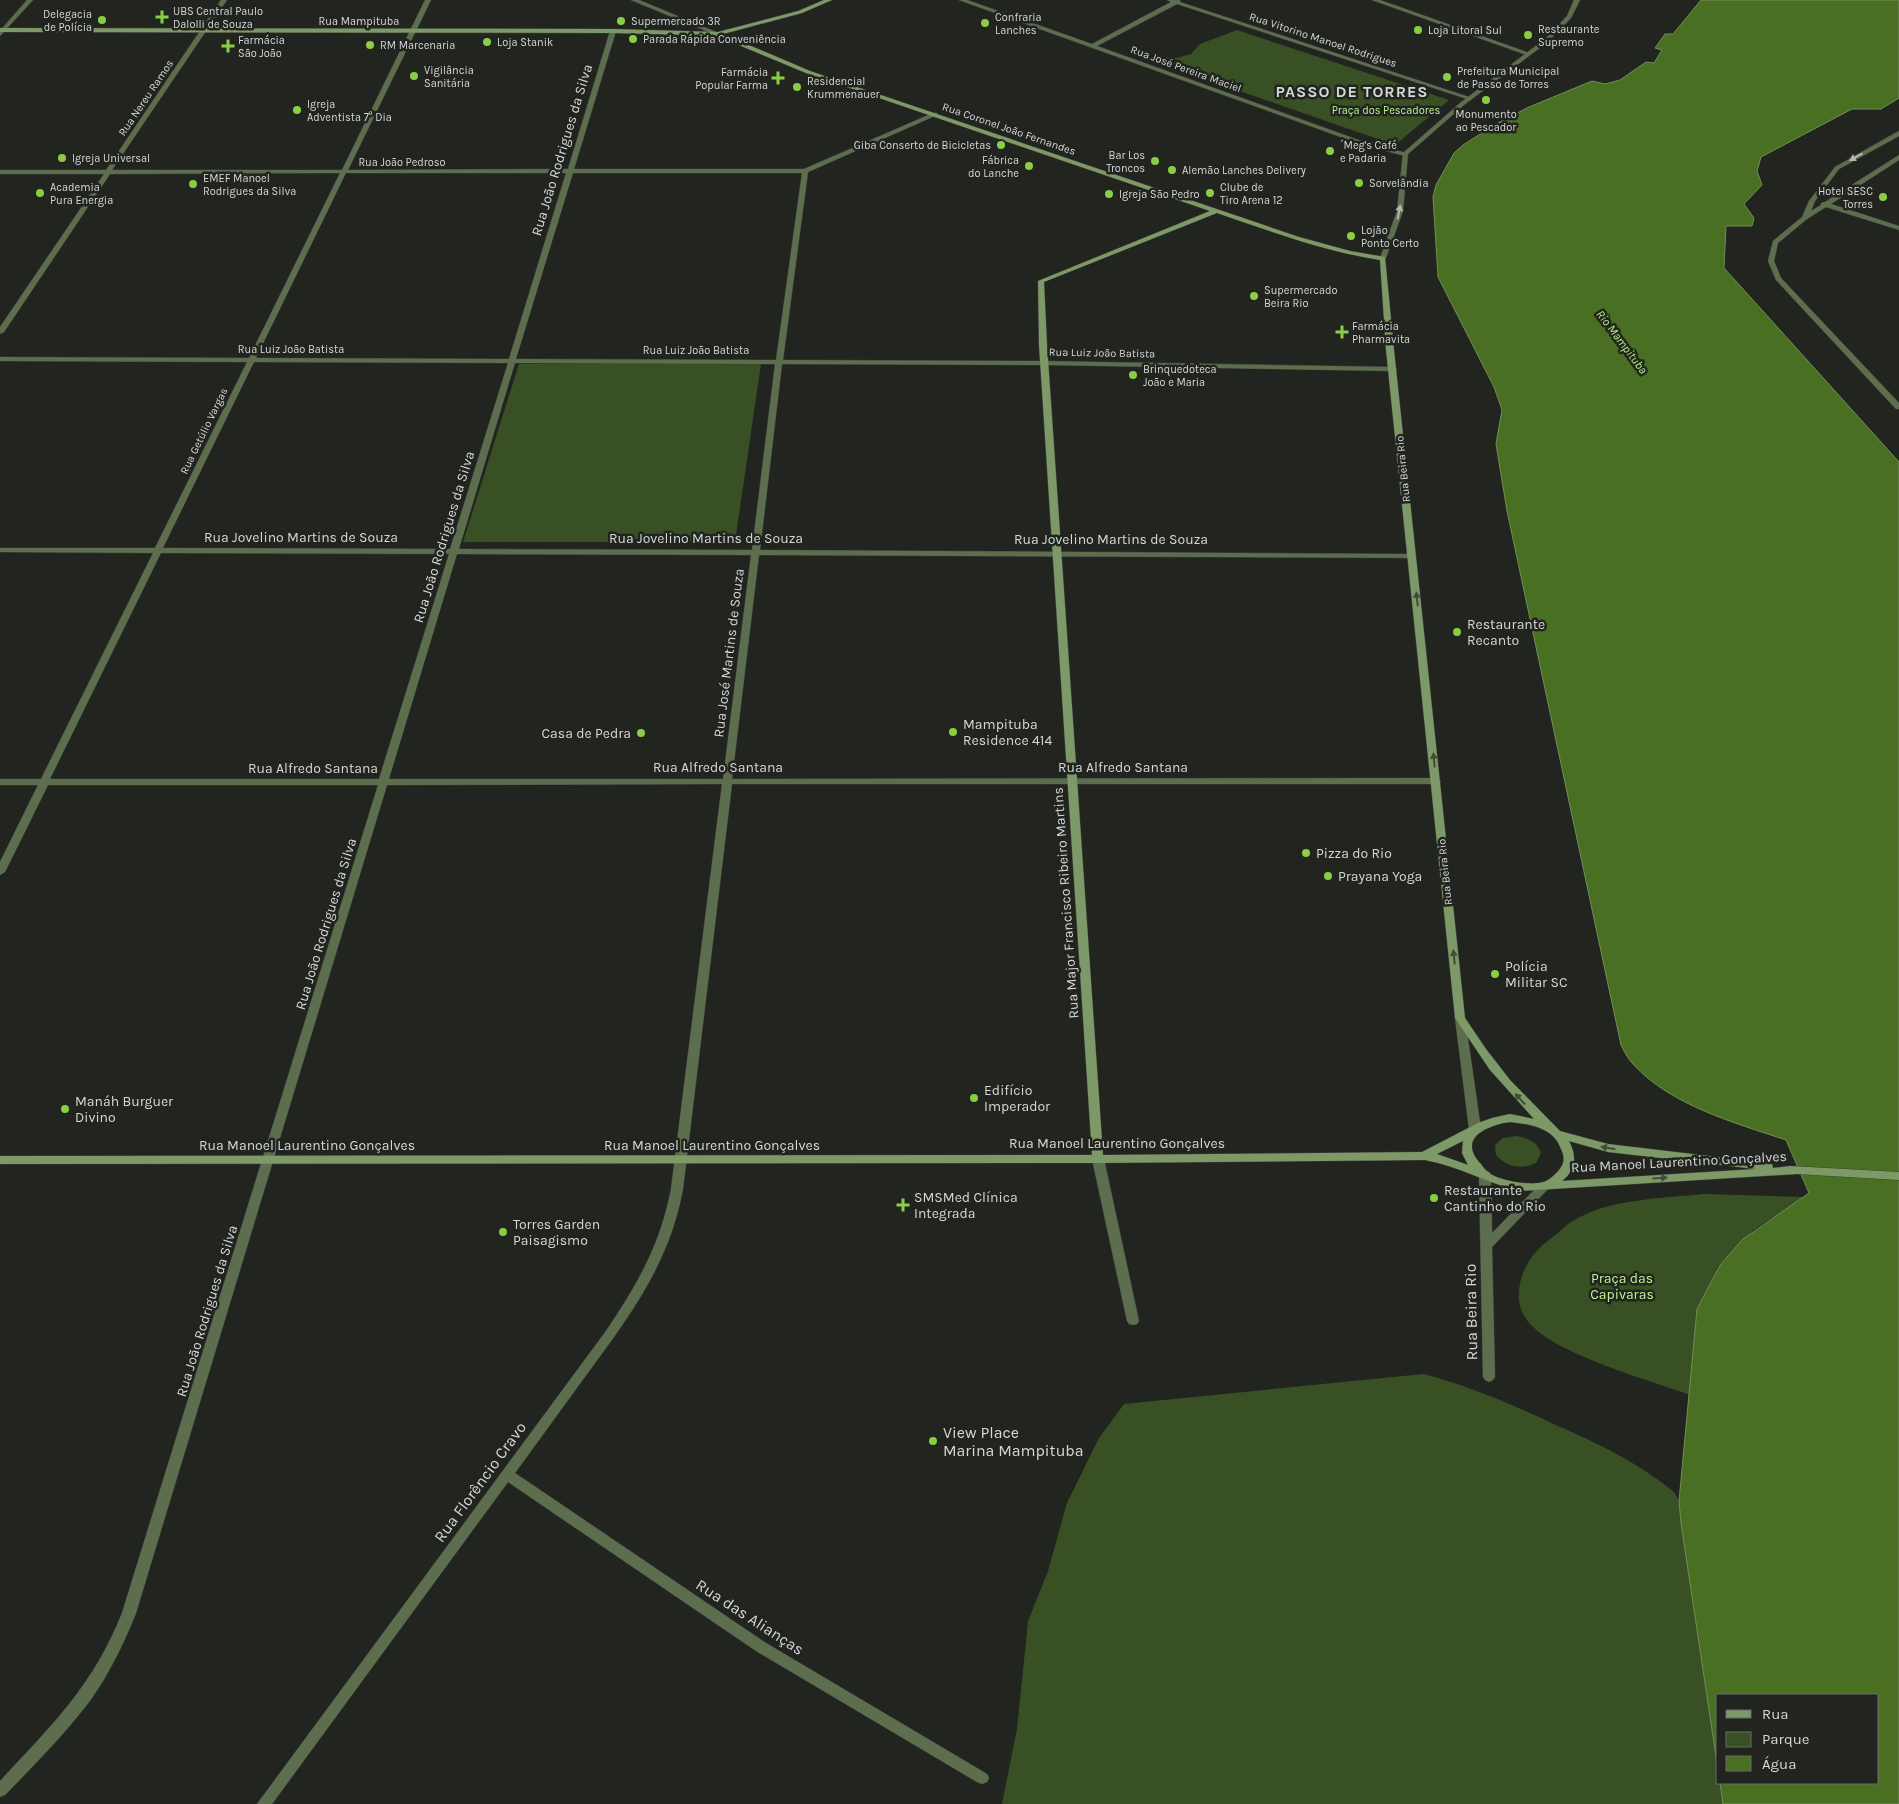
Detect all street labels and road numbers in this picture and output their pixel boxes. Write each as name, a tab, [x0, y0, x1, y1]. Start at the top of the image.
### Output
street label: Rua Vitorino Manoel Rodrigues	[1248, 10, 1399, 70]
street label: Rua Mampituba	[319, 15, 399, 28]
street label: Rua José Pereira Maciel	[1129, 43, 1243, 95]
street label: Rua Nereu Ramos	[116, 57, 176, 139]
street label: Rua João Rodrigues da Silva	[528, 62, 596, 238]
street label: Rua Coronel João Fernandes	[941, 100, 1078, 158]
street label: Rua João Pedroso	[358, 156, 446, 169]
street label: Rua Luiz João Batista	[238, 343, 344, 356]
street label: Rua Luiz João Batista	[643, 344, 749, 357]
street label: Rua Luiz João Batista	[1049, 346, 1155, 360]
street label: Rua Getúlio Vargas	[177, 386, 231, 476]
street label: Rua Beira Rio	[1393, 435, 1413, 503]
street label: Rua João Rodrigues da Silva	[410, 449, 478, 625]
street label: Rua Jovelino Martins de Souza	[204, 529, 398, 546]
street label: Rua Jovelino Martins de Souza	[609, 530, 803, 547]
street label: Rua Jovelino Martins de Souza	[1014, 531, 1208, 548]
street label: Rua José Martins de Souza	[710, 567, 748, 739]
street label: Rua Alfredo Santana	[653, 759, 783, 776]
street label: Rua Alfredo Santana	[1058, 759, 1188, 776]
street label: Rua Alfredo Santana	[248, 760, 378, 777]
street label: Rua Major Francisco Ribeiro Martins	[1049, 787, 1083, 1019]
street label: Rua João Rodrigues da Silva	[292, 836, 360, 1012]
street label: Rua Beira Rio	[1435, 838, 1455, 906]
street label: Rua Manoel Laurentino Gonçalves	[1009, 1135, 1225, 1152]
street label: Rua Manoel Laurentino Gonçalves	[199, 1137, 415, 1154]
street label: Rua Manoel Laurentino Gonçalves	[604, 1137, 820, 1154]
street label: Rua Manoel Laurentino Gonçalves	[1571, 1148, 1787, 1176]
street label: Rua João Rodrigues da Silva	[173, 1223, 241, 1399]
street label: Rua Beira Rio	[1461, 1263, 1481, 1361]
street label: Rua Florêncio Cravo	[430, 1418, 530, 1546]
street label: Rua das Alianças	[692, 1575, 808, 1659]

